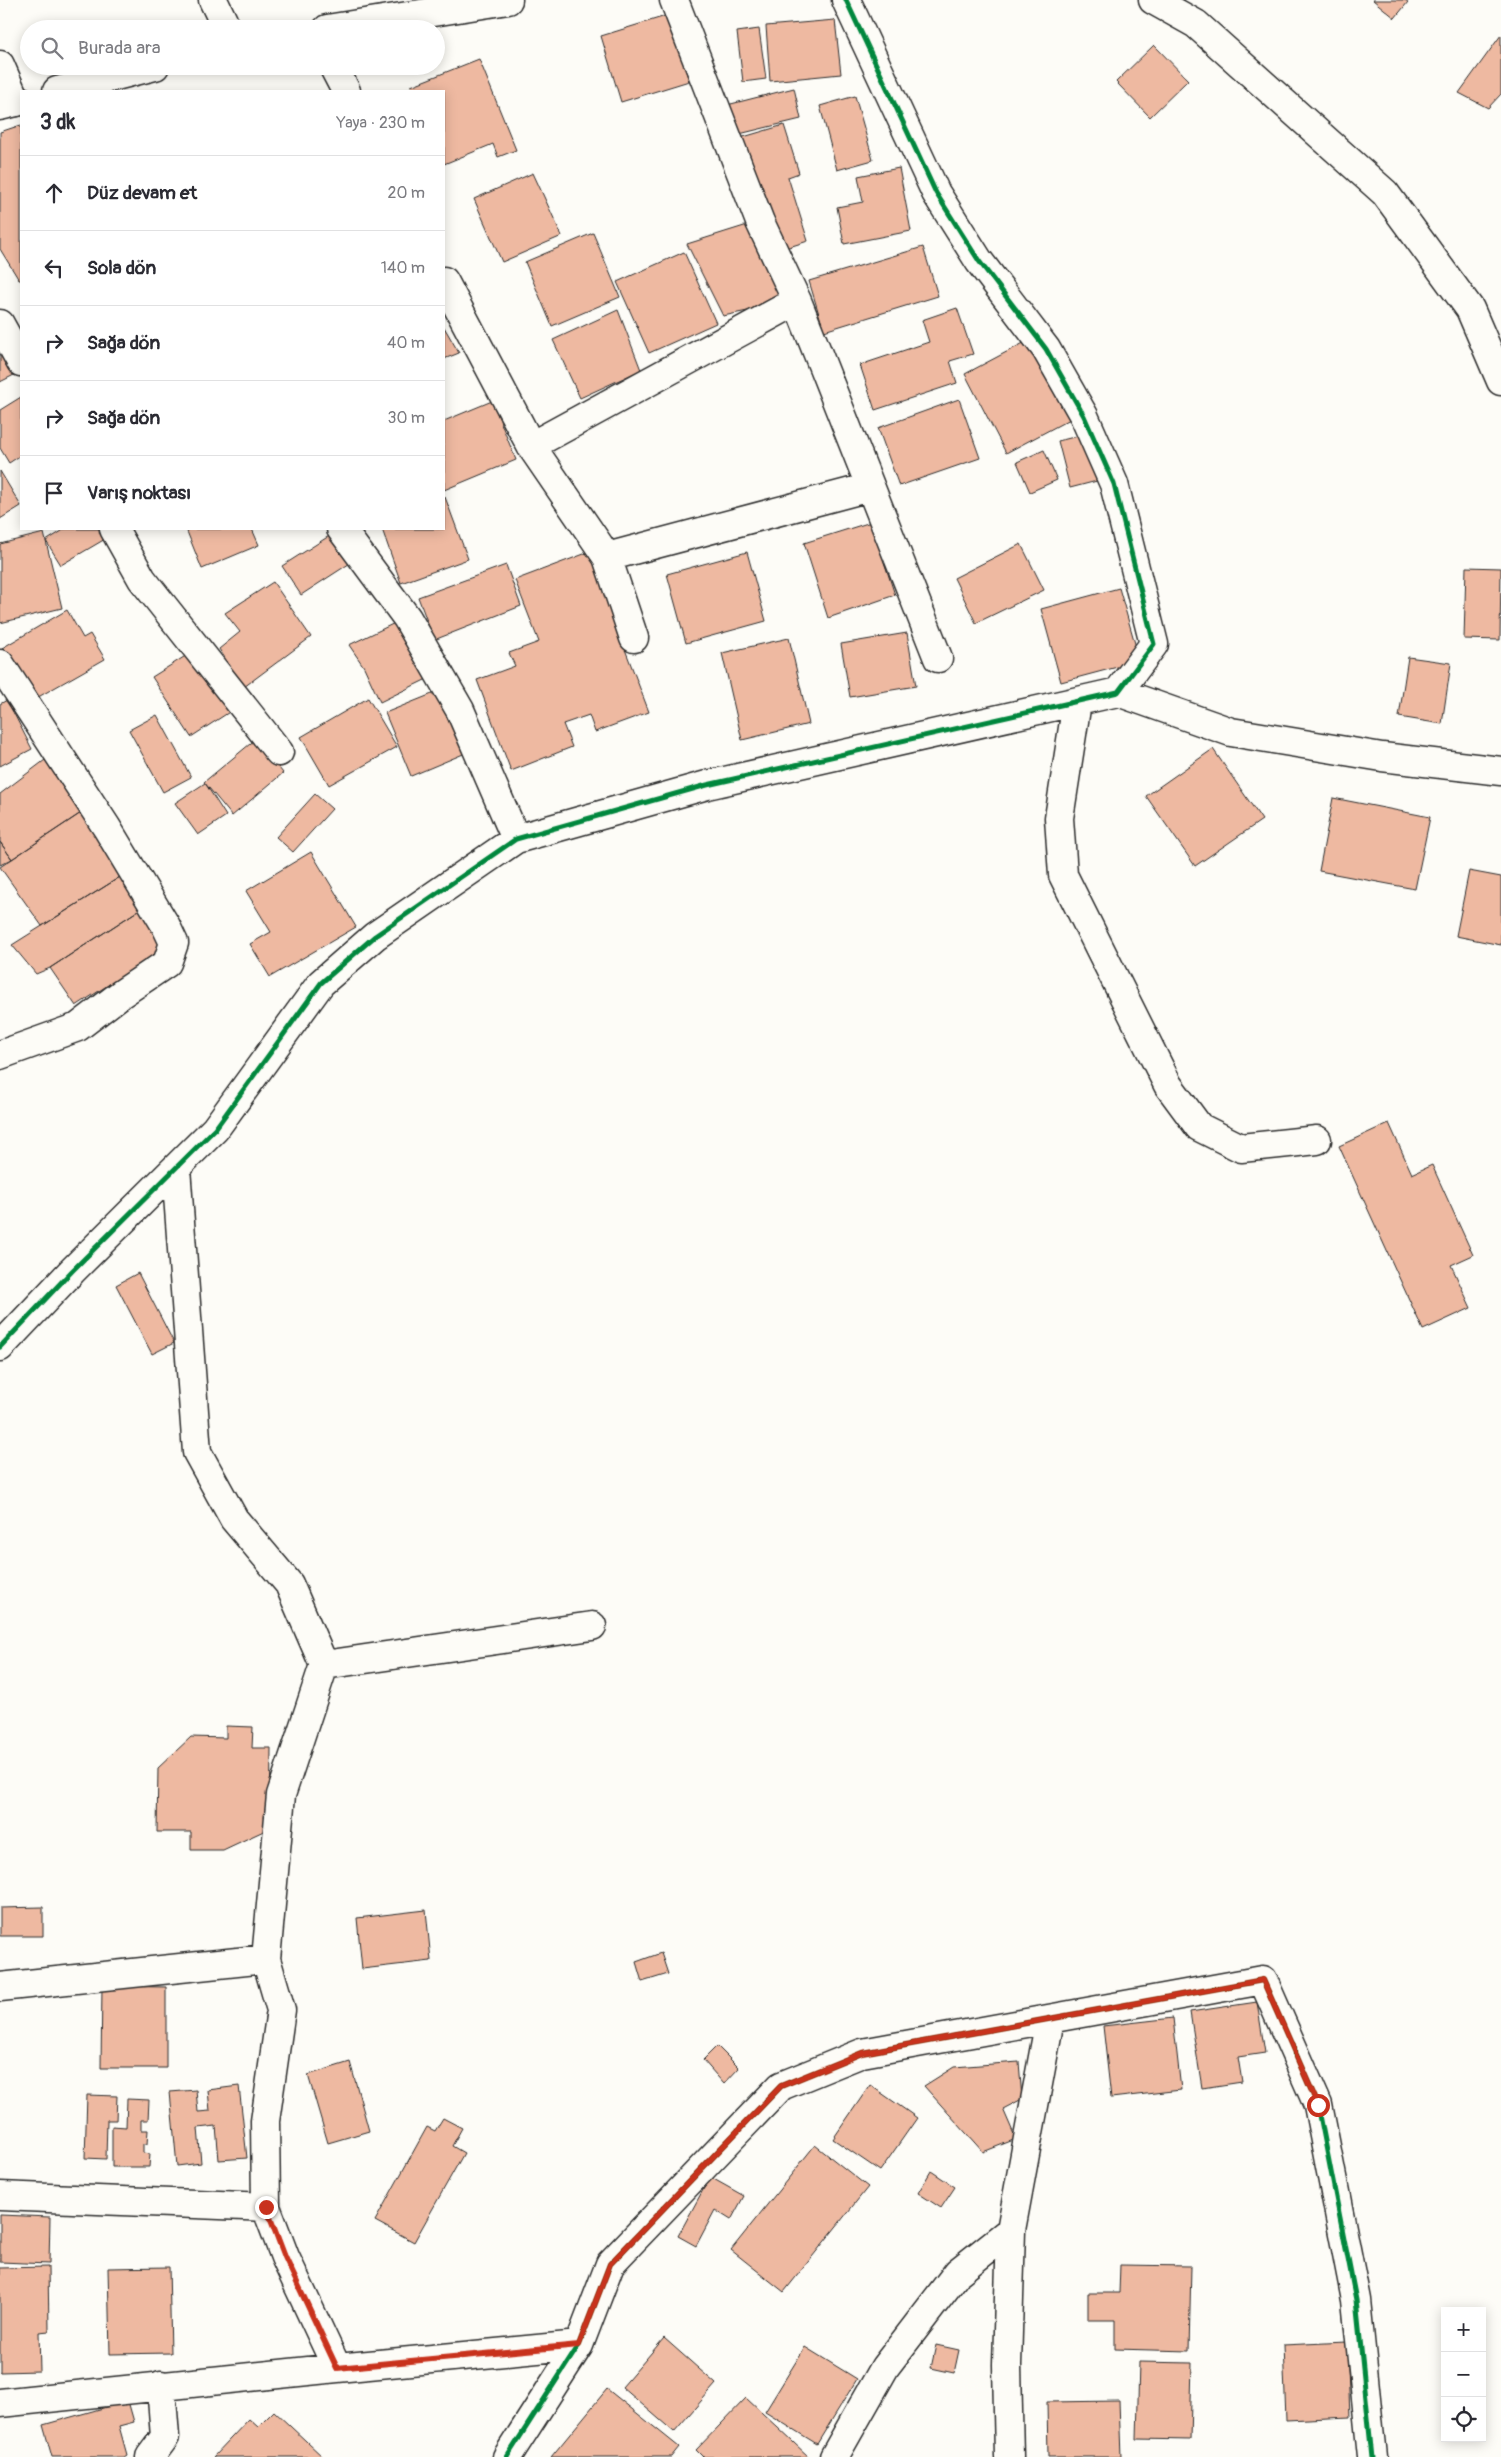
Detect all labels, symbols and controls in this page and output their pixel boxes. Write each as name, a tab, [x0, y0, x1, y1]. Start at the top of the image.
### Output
search box	[20, 20, 445, 75]
icon: search	[38, 34, 66, 62]
text: Burada ara	[78, 36, 161, 60]
text: 3 dk	[40, 109, 75, 136]
text: Yaya · 230 m	[337, 113, 425, 133]
icon: ahead	[40, 179, 68, 207]
text: Düz devam et	[87, 181, 197, 205]
text: 20 m	[387, 183, 425, 203]
icon: left	[40, 254, 68, 282]
text: Sola dön	[87, 256, 156, 280]
text: 140 m	[381, 258, 425, 278]
icon: right	[40, 329, 68, 357]
text: Sağa dön	[87, 331, 160, 355]
text: 40 m	[387, 333, 425, 353]
icon: right	[40, 404, 68, 432]
text: Sağa dön	[87, 406, 160, 430]
text: 30 m	[387, 408, 425, 428]
icon: arrive	[40, 479, 68, 507]
text: Varış noktası	[87, 481, 191, 505]
route start	[1307, 2094, 1330, 2117]
route end	[255, 2196, 278, 2219]
map controls	[1441, 2307, 1486, 2442]
button: +	[1441, 2307, 1486, 2352]
button: −	[1441, 2352, 1486, 2397]
button: locate	[1441, 2397, 1486, 2442]

